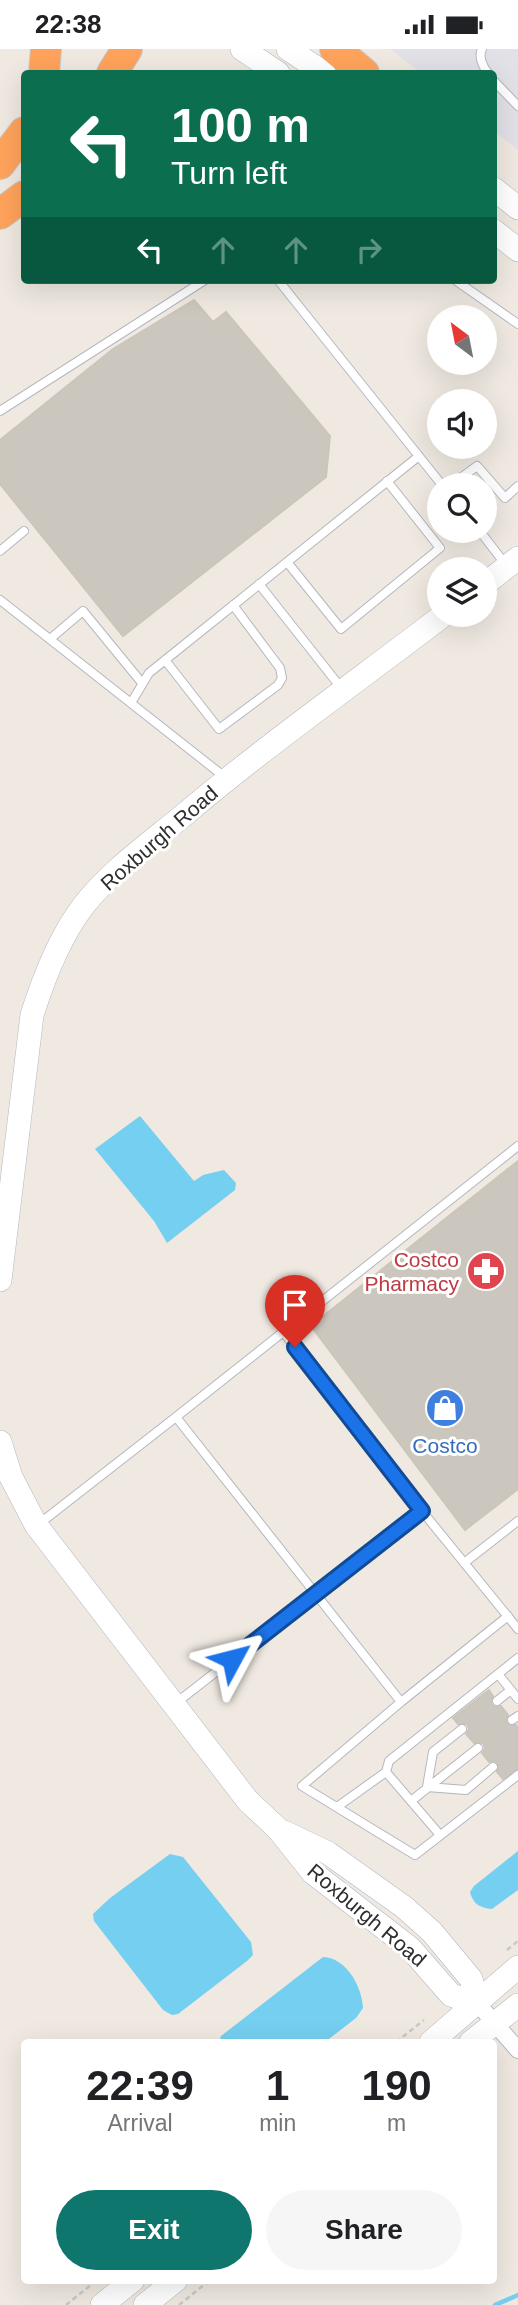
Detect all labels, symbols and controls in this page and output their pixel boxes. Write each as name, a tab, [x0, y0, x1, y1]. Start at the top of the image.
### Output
text: 22:38	[35, 9, 102, 39]
icon: left	[56, 98, 147, 189]
text: 100 m	[171, 98, 310, 152]
text: Turn left	[171, 155, 287, 191]
icon: left	[131, 231, 169, 269]
icon: ahead	[204, 231, 242, 269]
icon: ahead	[277, 231, 315, 269]
icon: right	[350, 231, 388, 269]
north arrow	[427, 305, 497, 375]
map controls	[427, 305, 497, 627]
button: sound	[427, 389, 497, 459]
button: search	[427, 473, 497, 543]
button: layers	[427, 557, 497, 627]
street label: Roxburgh Road	[96, 781, 222, 895]
place label: Costco Pharmacy	[364, 1248, 459, 1295]
pharmacy icon: Costco Pharmacy	[465, 1250, 507, 1292]
pin	[265, 1275, 325, 1347]
icon: arrive	[276, 1286, 314, 1324]
shop icon: Costco	[424, 1387, 466, 1429]
place label: Costco	[412, 1434, 478, 1457]
position arrow	[195, 1622, 269, 1696]
street label: Roxburgh Road	[303, 1859, 431, 1971]
text: 22:39	[86, 2062, 194, 2109]
text: 1	[266, 2062, 289, 2109]
text: 190	[362, 2062, 432, 2109]
text: Arrival	[107, 2110, 173, 2136]
text: min	[259, 2110, 296, 2136]
text: m	[387, 2110, 406, 2136]
button: Exit	[56, 2190, 252, 2270]
button: Share	[266, 2190, 462, 2270]

